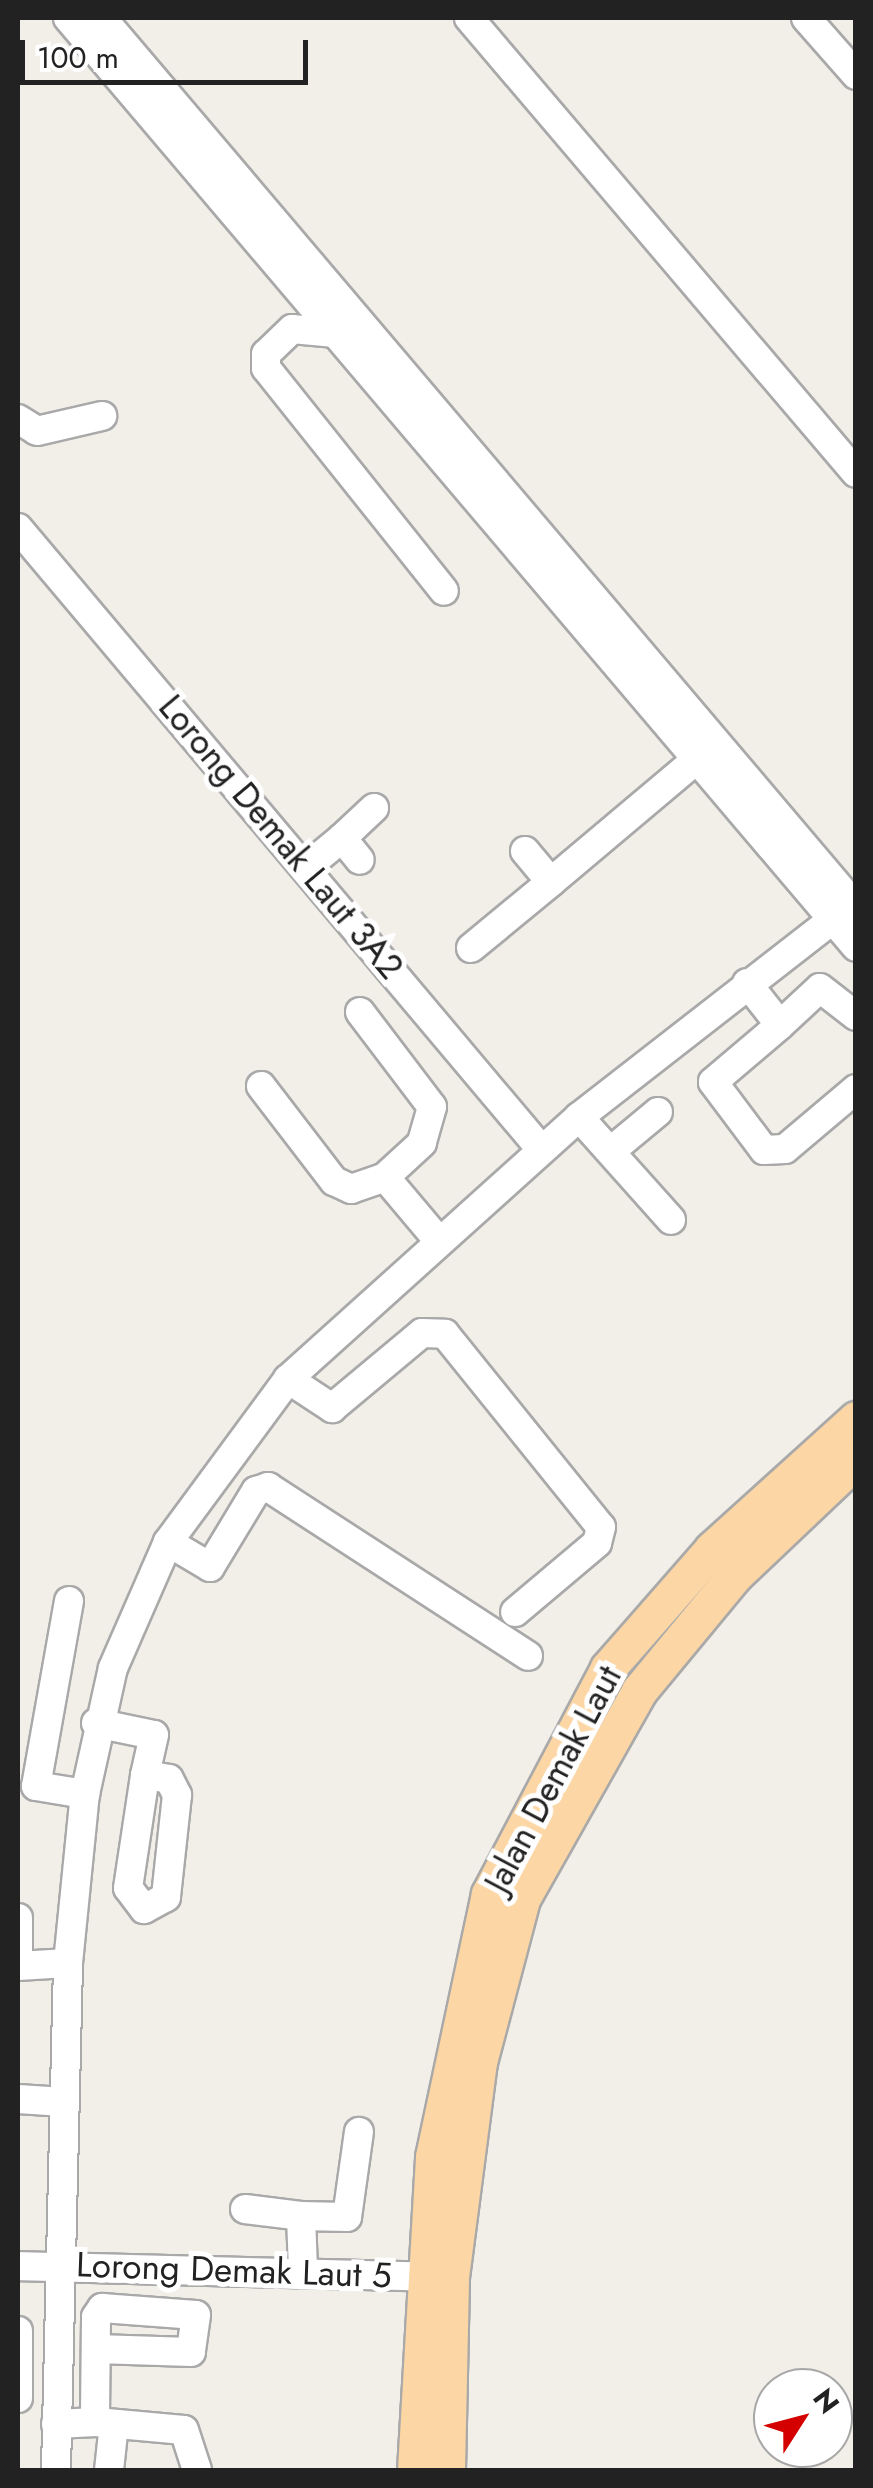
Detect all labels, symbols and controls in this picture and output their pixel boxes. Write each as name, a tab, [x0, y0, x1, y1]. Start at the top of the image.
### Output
scale bar	[25, 20, 312, 82]
text: 100 m	[37, 36, 119, 79]
street label: Lorong Demak Laut 3A2	[150, 687, 412, 987]
street label: Jalan Demak Laut	[476, 1659, 630, 1899]
street label: Lorong Demak Laut 5	[75, 2244, 393, 2296]
north arrow	[753, 2368, 853, 2468]
text: N	[803, 2380, 849, 2422]

